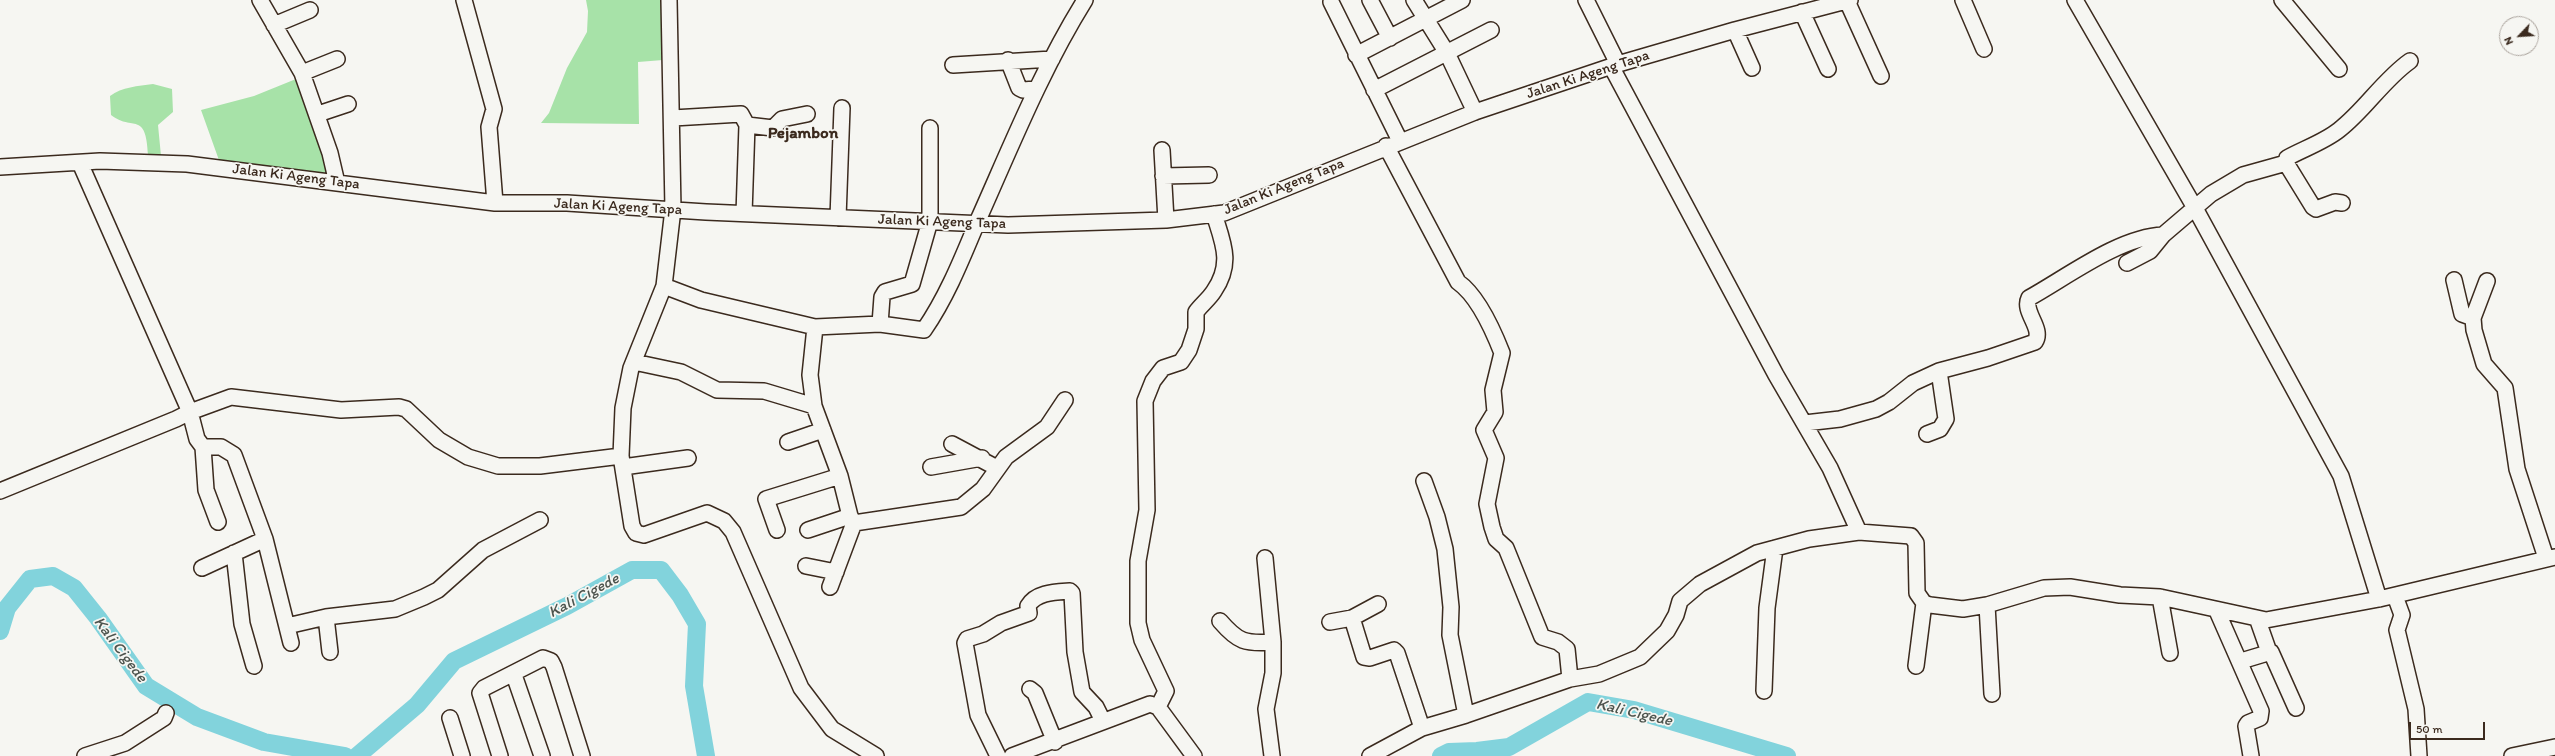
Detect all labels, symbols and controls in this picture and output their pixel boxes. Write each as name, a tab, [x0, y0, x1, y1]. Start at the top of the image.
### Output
north arrow	[2499, 16, 2539, 56]
text: N	[2501, 35, 2516, 47]
street label: Jalan Ki Ageng Tapa	[1524, 47, 1652, 103]
district label: Pejambon	[768, 124, 838, 144]
street label: Jalan Ki Ageng Tapa	[1221, 155, 1347, 219]
street label: Jalan Ki Ageng Tapa	[231, 160, 361, 194]
street label: Jalan Ki Ageng Tapa	[554, 195, 682, 219]
street label: Jalan Ki Ageng Tapa	[878, 211, 1006, 233]
water label: Kali Cigede	[545, 569, 623, 623]
water label: Kali Cigede	[89, 613, 151, 687]
water label: Kali Cigede	[1594, 695, 1674, 731]
scale bar	[2411, 714, 2487, 740]
text: 50 m	[2416, 722, 2442, 736]

